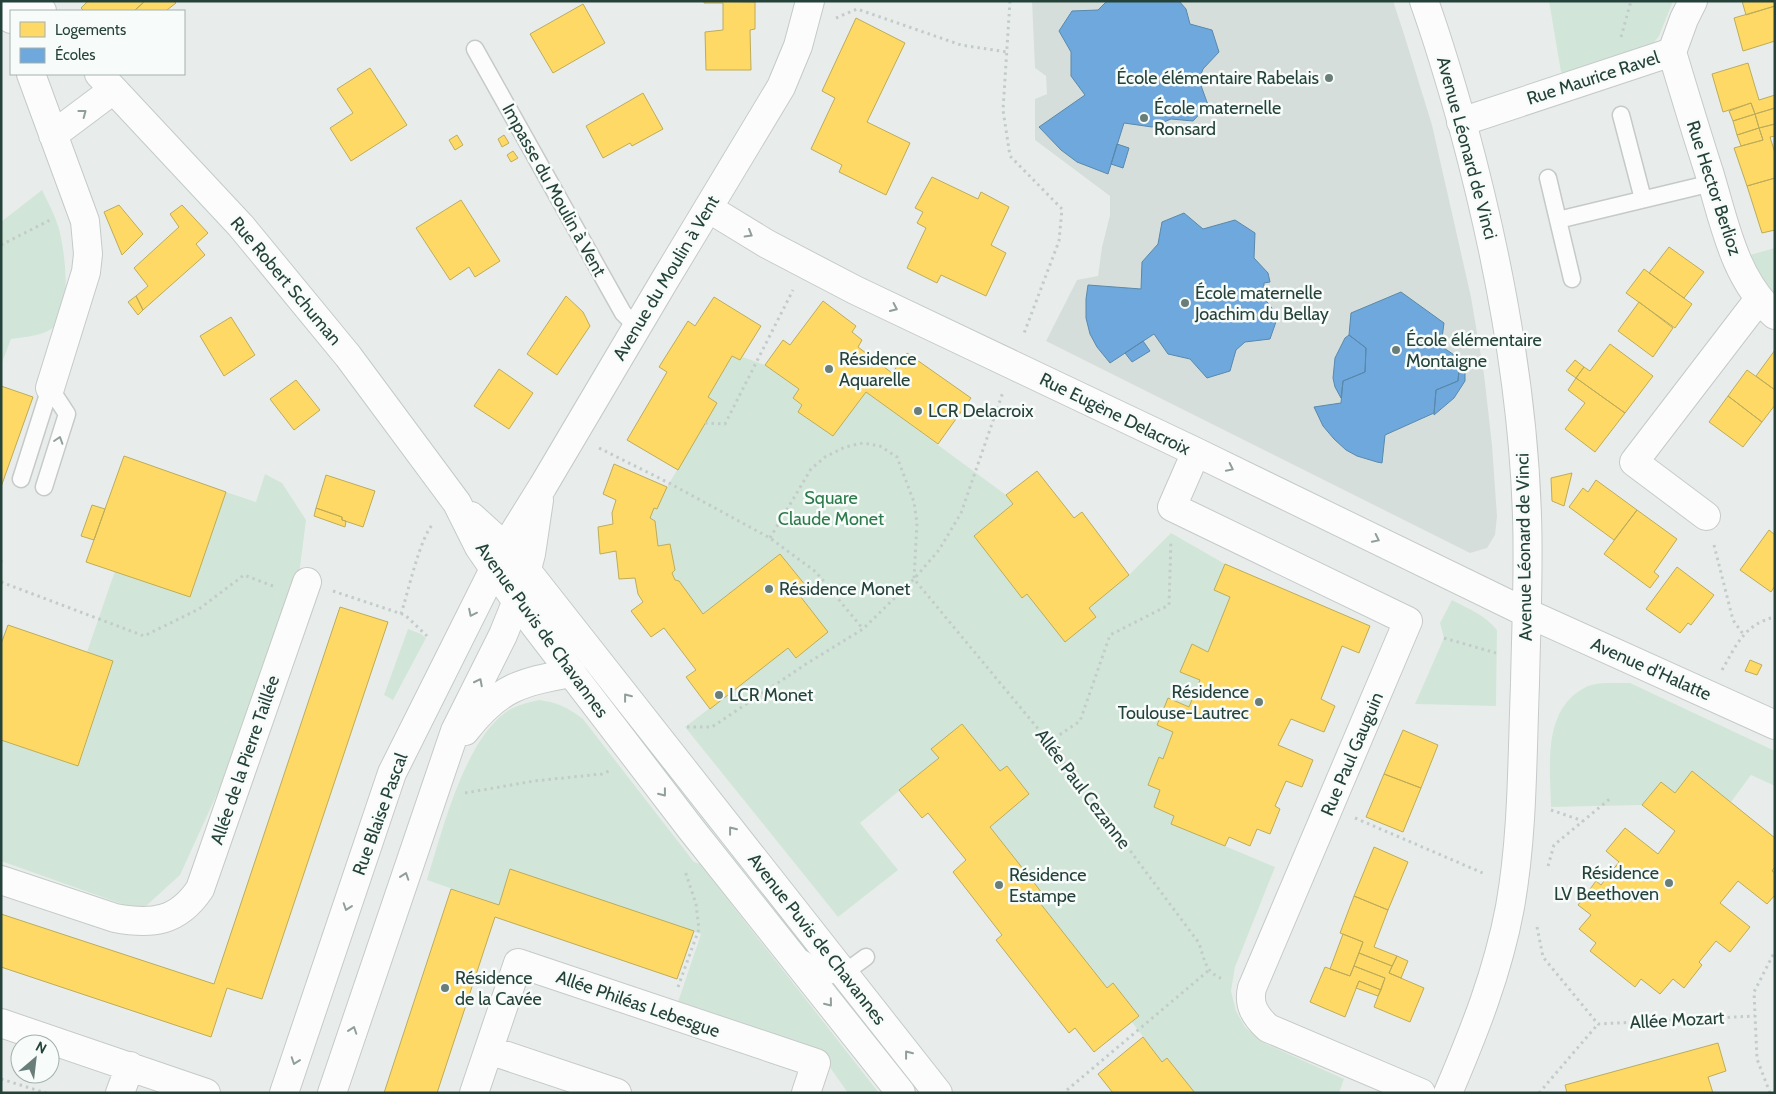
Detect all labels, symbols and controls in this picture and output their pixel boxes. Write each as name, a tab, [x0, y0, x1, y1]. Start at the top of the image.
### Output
legend	[10, 10, 185, 75]
text: Logements	[55, 21, 126, 39]
text: Écoles	[55, 45, 95, 64]
street label: Rue Maurice Ravel	[1524, 46, 1663, 110]
street label: Avenue Léonard de Vinci	[1432, 54, 1502, 242]
place label: École élémentaire Rabelais	[1116, 67, 1319, 89]
marker: École élémentaire Rabelais	[1323, 72, 1335, 84]
place label: École maternelle Ronsard	[1154, 97, 1281, 140]
street label: Impasse du Moulin à Vent	[497, 100, 611, 280]
one-way arrow	[77, 110, 86, 118]
marker: École maternelle Ronsard	[1138, 112, 1150, 124]
street label: Rue Hector Berlioz	[1682, 118, 1746, 259]
street label: Avenue du Moulin à Vent	[608, 192, 724, 364]
street label: Rue Robert Schuman	[226, 212, 346, 350]
one-way arrow	[744, 228, 753, 238]
place label: École maternelle Joachim du Bellay	[1194, 282, 1329, 325]
marker: École maternelle Joachim du Bellay	[1179, 297, 1191, 309]
one-way arrow	[888, 302, 897, 312]
place label: École élémentaire Montaigne	[1406, 329, 1542, 372]
marker: École élémentaire Montaigne	[1390, 344, 1402, 356]
place label: Résidence Aquarelle	[839, 348, 917, 391]
marker: Résidence Aquarelle	[823, 363, 835, 375]
street label: Rue Eugène Delacroix	[1036, 368, 1194, 460]
place label: LCR Delacroix	[928, 400, 1034, 422]
marker: LCR Delacroix	[912, 405, 924, 417]
one-way arrow	[53, 437, 63, 445]
street label: Avenue Léonard de Vinci	[1511, 453, 1537, 641]
one-way arrow	[1225, 462, 1234, 473]
park label: Square Claude Monet	[778, 487, 884, 530]
one-way arrow	[1371, 533, 1380, 543]
street label: Avenue Puvis de Chavannes	[471, 538, 613, 722]
place label: Résidence Monet	[779, 578, 910, 600]
marker: Résidence Monet	[763, 583, 775, 595]
one-way arrow	[468, 608, 478, 617]
street label: Avenue d'Halatte	[1587, 633, 1715, 705]
street label: Allée de la Pierre Taillée	[206, 673, 284, 847]
one-way arrow	[473, 678, 483, 687]
place label: Résidence Toulouse-Lautrec	[1118, 681, 1249, 724]
place label: LCR Monet	[729, 684, 813, 706]
marker: LCR Monet	[713, 689, 725, 701]
street label: Rue Paul Gauguin	[1316, 689, 1388, 819]
one-way arrow	[624, 693, 633, 703]
marker: Résidence Toulouse-Lautrec	[1253, 696, 1265, 708]
street label: Allée Paul Cezanne	[1031, 725, 1135, 853]
street label: Rue Blaise Pascal	[348, 749, 413, 878]
one-way arrow	[658, 787, 666, 796]
one-way arrow	[729, 827, 738, 836]
street label: Avenue Puvis de Chavannes	[743, 849, 891, 1029]
place label: Résidence LV Beethoven	[1554, 862, 1659, 905]
place label: Résidence Estampe	[1009, 864, 1087, 907]
one-way arrow	[399, 872, 409, 881]
marker: Résidence LV Beethoven	[1663, 877, 1675, 889]
marker: Résidence Estampe	[993, 879, 1005, 891]
one-way arrow	[343, 902, 353, 910]
street label: Allée Philéas Lebesgue	[553, 966, 723, 1042]
place label: Résidence de la Cavée	[455, 967, 542, 1010]
marker: Résidence de la Cavée	[439, 982, 451, 994]
one-way arrow	[824, 997, 832, 1006]
street label: Allée Mozart	[1629, 1007, 1725, 1033]
one-way arrow	[348, 1026, 358, 1035]
north arrow	[10, 1034, 60, 1084]
text: N	[33, 1037, 50, 1058]
one-way arrow	[905, 1051, 914, 1060]
one-way arrow	[291, 1056, 301, 1064]

